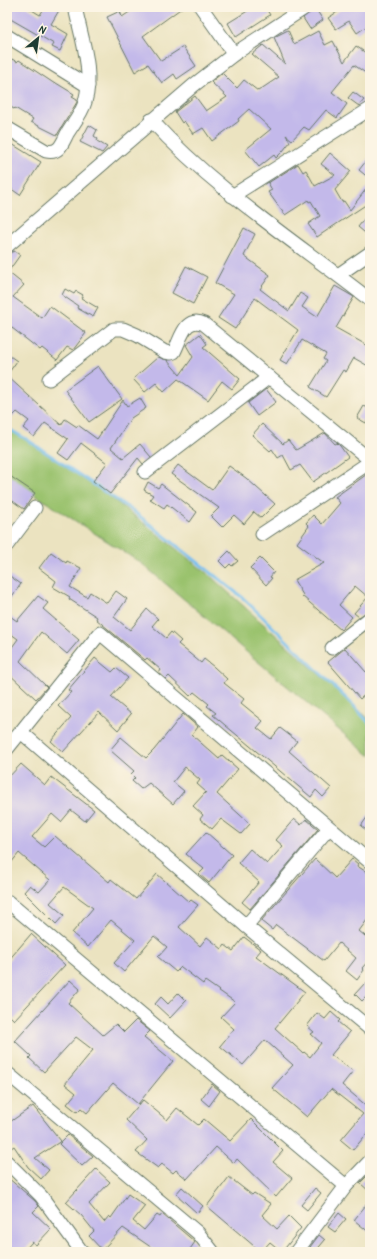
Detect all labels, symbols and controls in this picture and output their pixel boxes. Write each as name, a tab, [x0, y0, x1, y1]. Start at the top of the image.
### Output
north arrow	[18, 18, 58, 58]
text: N	[37, 22, 49, 37]

